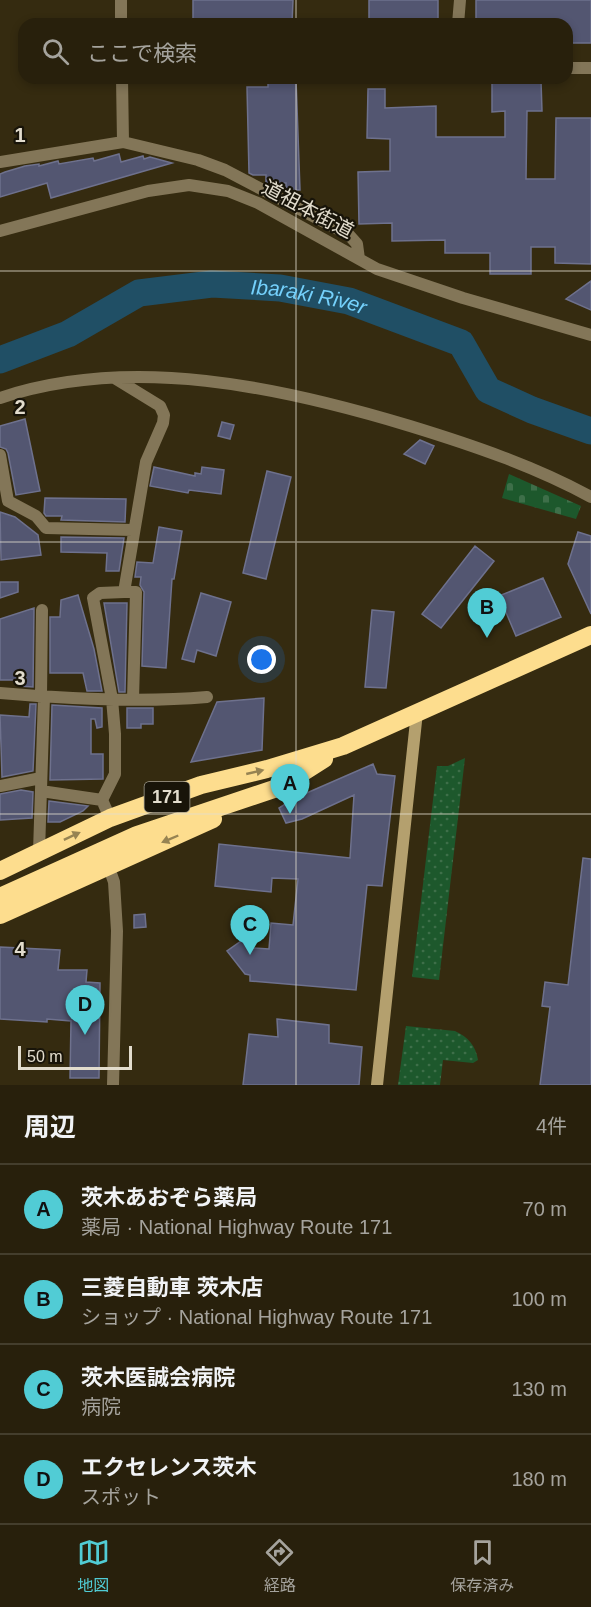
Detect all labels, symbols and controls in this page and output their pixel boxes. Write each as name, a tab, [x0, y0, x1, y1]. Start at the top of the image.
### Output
search box	[18, 18, 573, 84]
icon: search	[39, 35, 72, 68]
text: ここで検索	[87, 41, 197, 66]
text: 1	[14, 124, 26, 146]
street label: 道祖本街道	[259, 176, 357, 242]
water label: Ibaraki River	[250, 275, 371, 319]
text: 2	[14, 396, 26, 418]
pin: B	[468, 588, 506, 638]
your location	[247, 645, 276, 674]
text: 3	[14, 667, 26, 689]
pin: A	[270, 764, 310, 814]
one-way arrow	[246, 767, 265, 776]
road number: 171	[144, 782, 190, 812]
one-way arrow	[63, 832, 80, 841]
one-way arrow	[161, 835, 179, 844]
pin: C	[230, 906, 270, 955]
text: 4	[14, 938, 26, 960]
pin: D	[66, 986, 104, 1035]
scale bar	[18, 1043, 132, 1070]
text: 50 m	[27, 1048, 63, 1065]
text: 周辺	[24, 1112, 76, 1142]
text: 4件	[536, 1115, 567, 1137]
text: 茨木あおぞら薬局	[81, 1185, 257, 1210]
text: A	[36, 1198, 51, 1220]
text: 70 m	[523, 1198, 567, 1220]
text: 薬局 · National Highway Route 171	[81, 1216, 392, 1238]
text: 三菱自動車 茨木店	[81, 1275, 263, 1300]
text: B	[36, 1288, 51, 1310]
text: 100 m	[511, 1288, 567, 1310]
text: ショップ · National Highway Route 171	[81, 1306, 432, 1328]
text: 茨木医誠会病院	[81, 1365, 235, 1390]
text: C	[36, 1378, 51, 1400]
text: 130 m	[511, 1378, 567, 1400]
text: 病院	[81, 1396, 121, 1418]
text: エクセレンス茨木	[81, 1455, 257, 1480]
text: D	[36, 1468, 51, 1490]
text: 180 m	[511, 1468, 567, 1490]
text: スポット	[81, 1486, 161, 1508]
tab: 地図	[77, 1536, 110, 1596]
tab: 経路	[263, 1536, 296, 1596]
tab: 保存済み	[450, 1536, 514, 1596]

